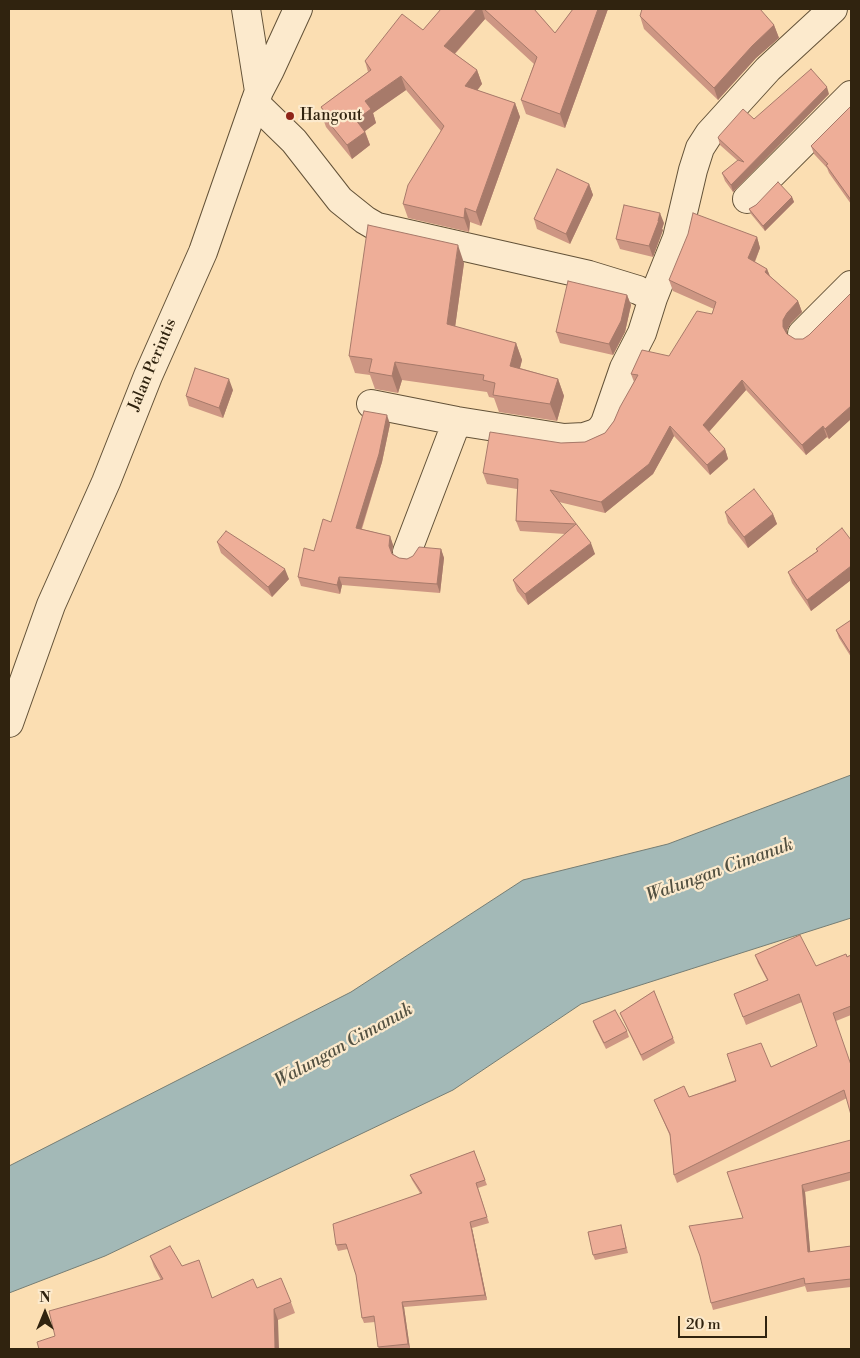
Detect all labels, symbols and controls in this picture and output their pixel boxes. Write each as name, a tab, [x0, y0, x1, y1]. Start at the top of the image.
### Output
place label: Hangout	[300, 106, 363, 126]
marker: Hangout	[284, 110, 296, 122]
street label: Jalan Perintis	[125, 316, 181, 414]
water label: Walungan Cimanuk	[643, 834, 797, 908]
water label: Walungan Cimanuk	[271, 999, 417, 1093]
north arrow	[20, 1288, 70, 1338]
text: N	[39, 1289, 51, 1307]
scale bar	[680, 1306, 769, 1338]
text: 20 m	[686, 1315, 721, 1334]

